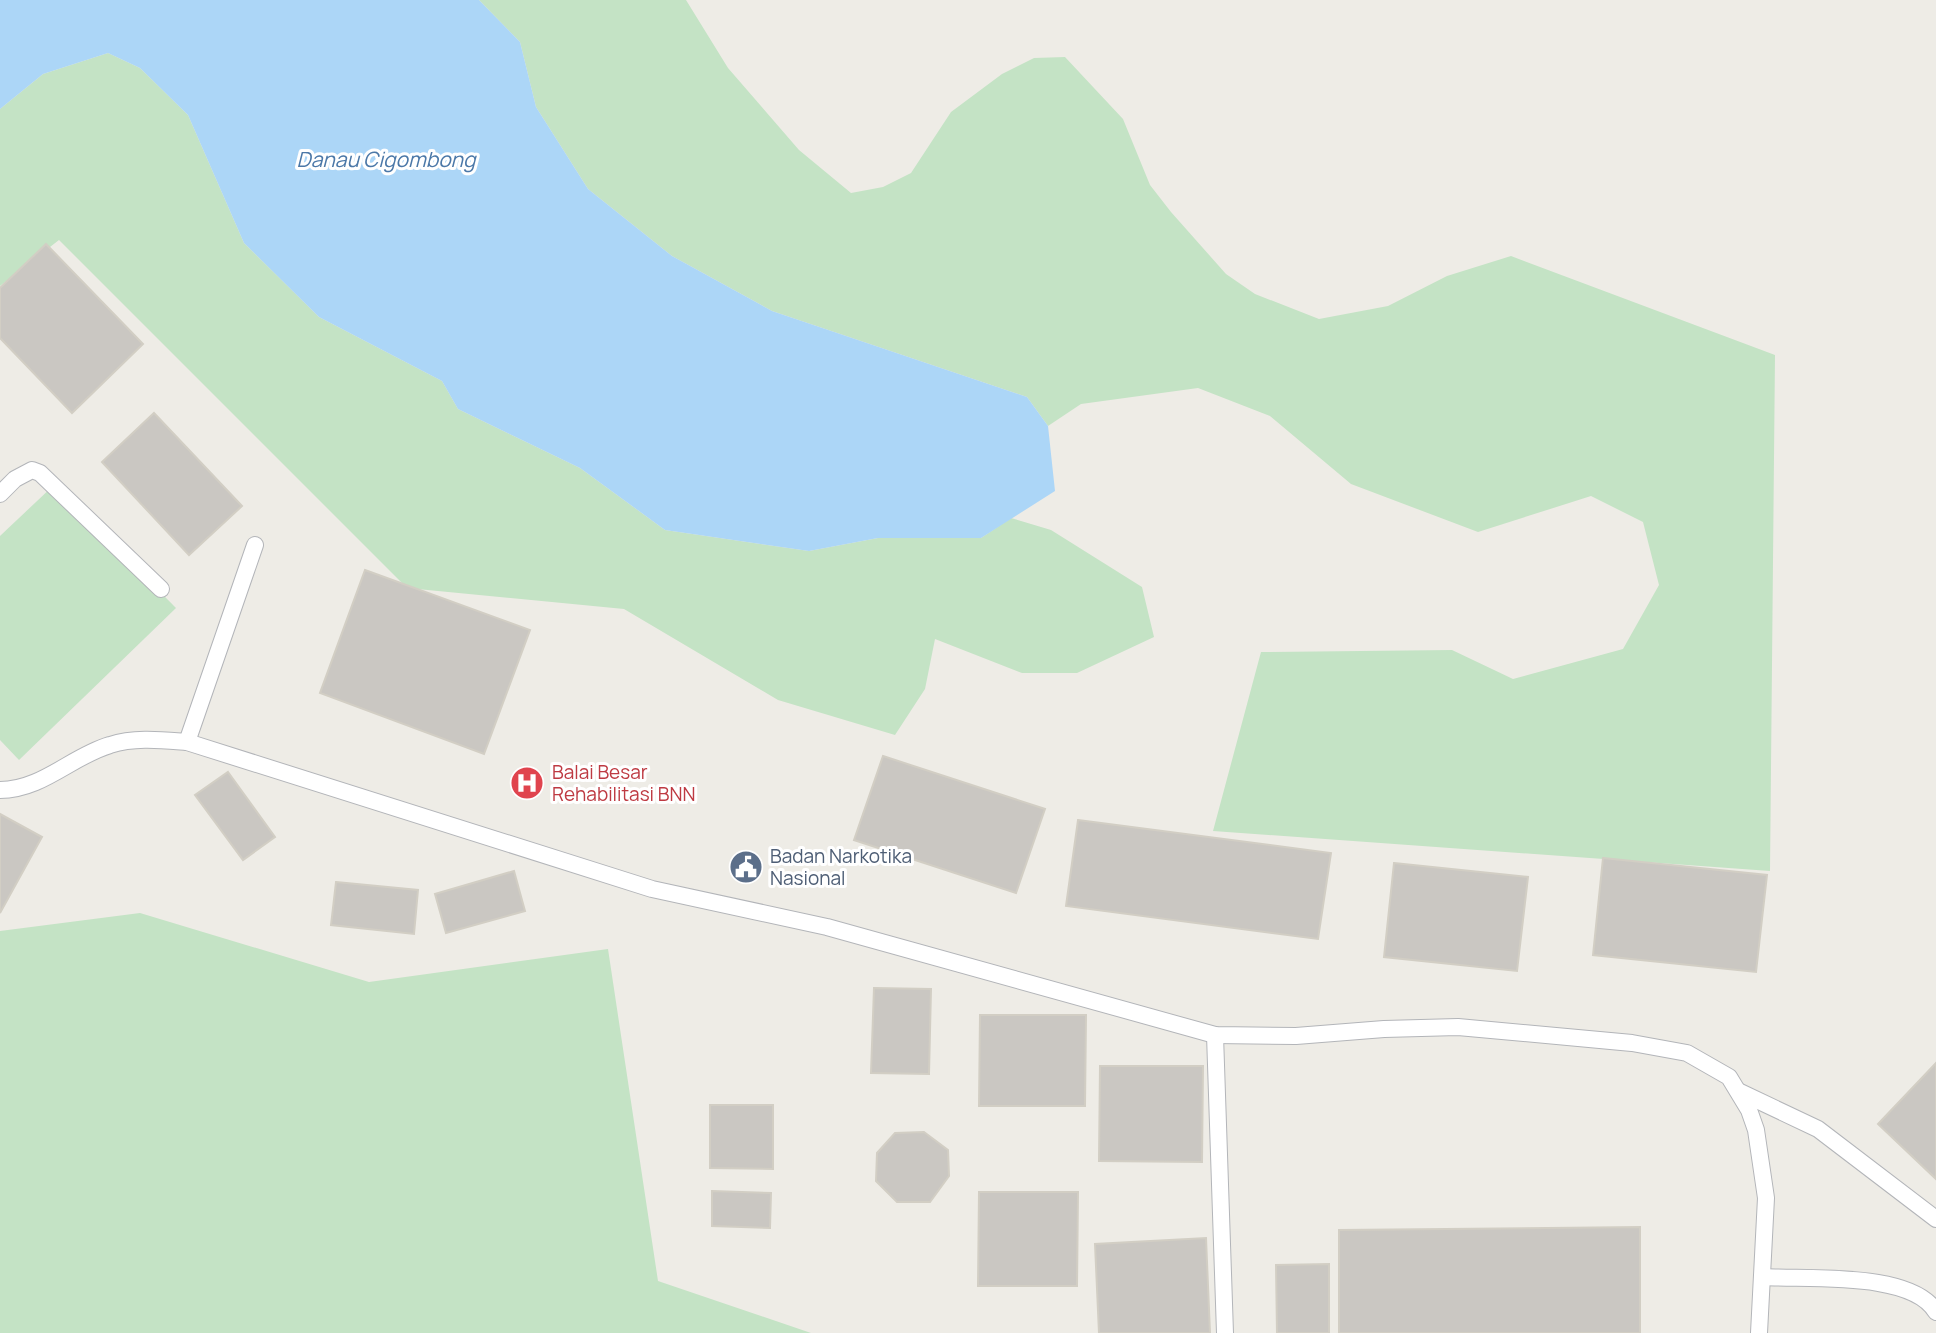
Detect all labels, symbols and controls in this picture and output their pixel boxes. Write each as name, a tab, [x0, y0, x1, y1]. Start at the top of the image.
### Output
water label: Danau Cigombong	[297, 145, 477, 173]
place label: Balai Besar Rehabilitasi BNN	[552, 759, 696, 807]
hospital icon: Balai Besar Rehabilitasi BNN	[508, 764, 546, 802]
place label: Badan Narkotika Nasional	[770, 843, 912, 891]
public building icon: Badan Narkotika Nasional	[727, 848, 765, 886]

